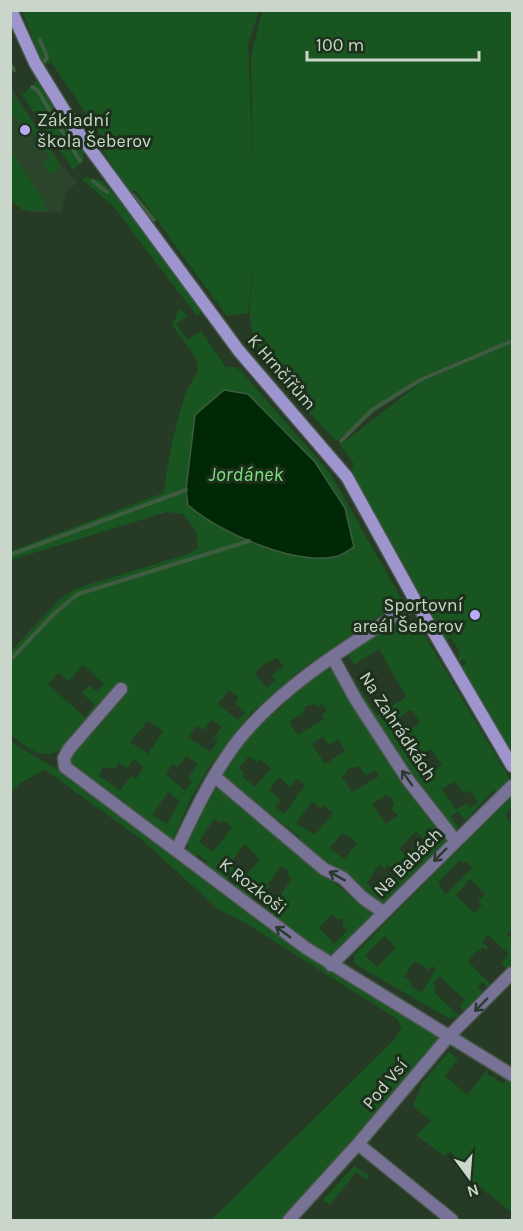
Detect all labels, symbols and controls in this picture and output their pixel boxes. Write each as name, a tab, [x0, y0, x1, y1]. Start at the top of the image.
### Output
scale bar	[307, 24, 480, 62]
text: 100 m	[316, 34, 364, 56]
place label: Základní škola Šeberov	[37, 109, 151, 152]
marker: Základní škola Šeberov	[18, 123, 32, 137]
street label: K Hrnčířům	[243, 329, 321, 415]
water label: Jordánek	[208, 463, 284, 486]
place label: Sportovní areál Šeberov	[353, 594, 464, 637]
marker: Sportovní areál Šeberov	[468, 608, 482, 622]
street label: Na Zahrádkách	[355, 668, 441, 784]
one-way arrow	[401, 770, 413, 786]
street label: Na Babách	[369, 823, 447, 901]
one-way arrow	[433, 848, 448, 863]
street label: K Rozkoši	[215, 853, 291, 919]
one-way arrow	[329, 870, 347, 881]
one-way arrow	[275, 926, 291, 938]
one-way arrow	[475, 997, 489, 1012]
street label: Pod Vsí	[358, 1054, 413, 1114]
north arrow	[439, 1147, 499, 1207]
text: N	[465, 1180, 481, 1202]

